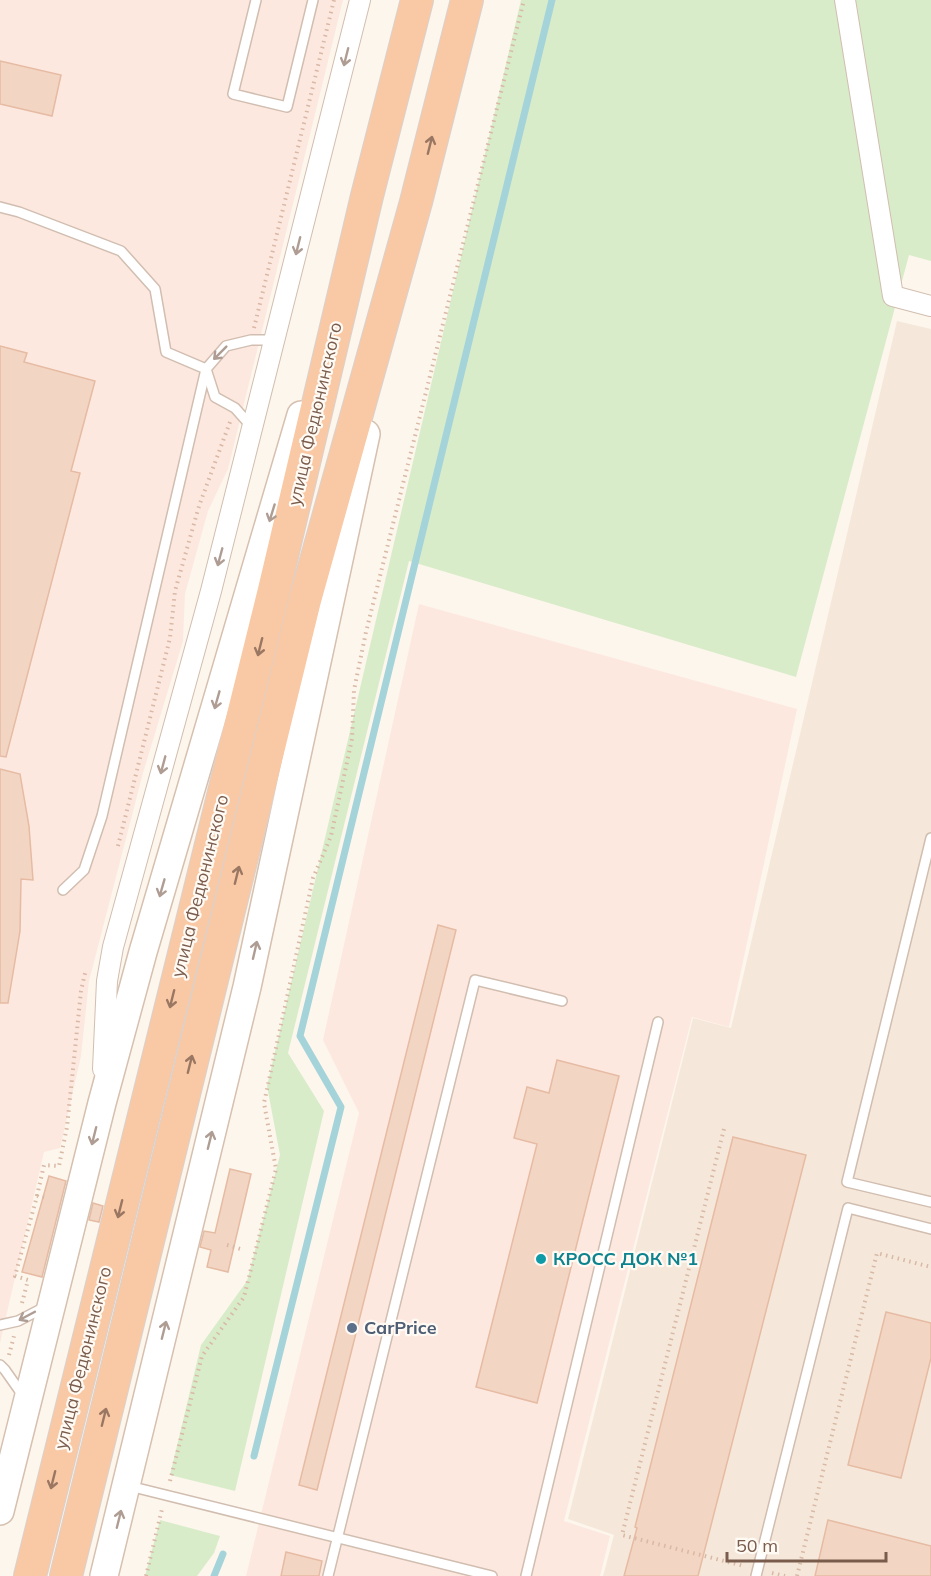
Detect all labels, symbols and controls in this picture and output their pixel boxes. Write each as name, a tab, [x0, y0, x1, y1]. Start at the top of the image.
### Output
one-way arrow	[340, 47, 351, 66]
one-way arrow	[425, 136, 437, 155]
one-way arrow	[292, 236, 304, 255]
street label: улица Федюнинского	[282, 320, 347, 508]
one-way arrow	[213, 346, 227, 361]
one-way arrow	[266, 503, 277, 522]
one-way arrow	[214, 547, 226, 566]
one-way arrow	[253, 637, 265, 656]
one-way arrow	[211, 690, 222, 709]
one-way arrow	[157, 756, 168, 775]
street label: улица Федюнинского	[166, 792, 233, 980]
one-way arrow	[231, 866, 243, 885]
one-way arrow	[156, 878, 167, 897]
one-way arrow	[250, 941, 261, 961]
one-way arrow	[165, 989, 177, 1008]
one-way arrow	[185, 1055, 197, 1074]
one-way arrow	[87, 1126, 99, 1145]
one-way arrow	[205, 1131, 217, 1150]
one-way arrow	[114, 1199, 126, 1218]
place label: КРОСС ДОК №1	[553, 1247, 698, 1270]
marker: КРОСС ДОК №1	[534, 1252, 548, 1266]
street label: улица Федюнинского	[49, 1264, 116, 1452]
one-way arrow	[19, 1311, 37, 1322]
place label: CarPrice	[364, 1316, 437, 1339]
one-way arrow	[159, 1320, 171, 1339]
marker: CarPrice	[345, 1321, 359, 1335]
one-way arrow	[99, 1408, 111, 1427]
one-way arrow	[47, 1470, 59, 1489]
one-way arrow	[113, 1510, 125, 1529]
scale bar	[727, 1525, 886, 1563]
text: 50 m	[736, 1534, 778, 1557]

